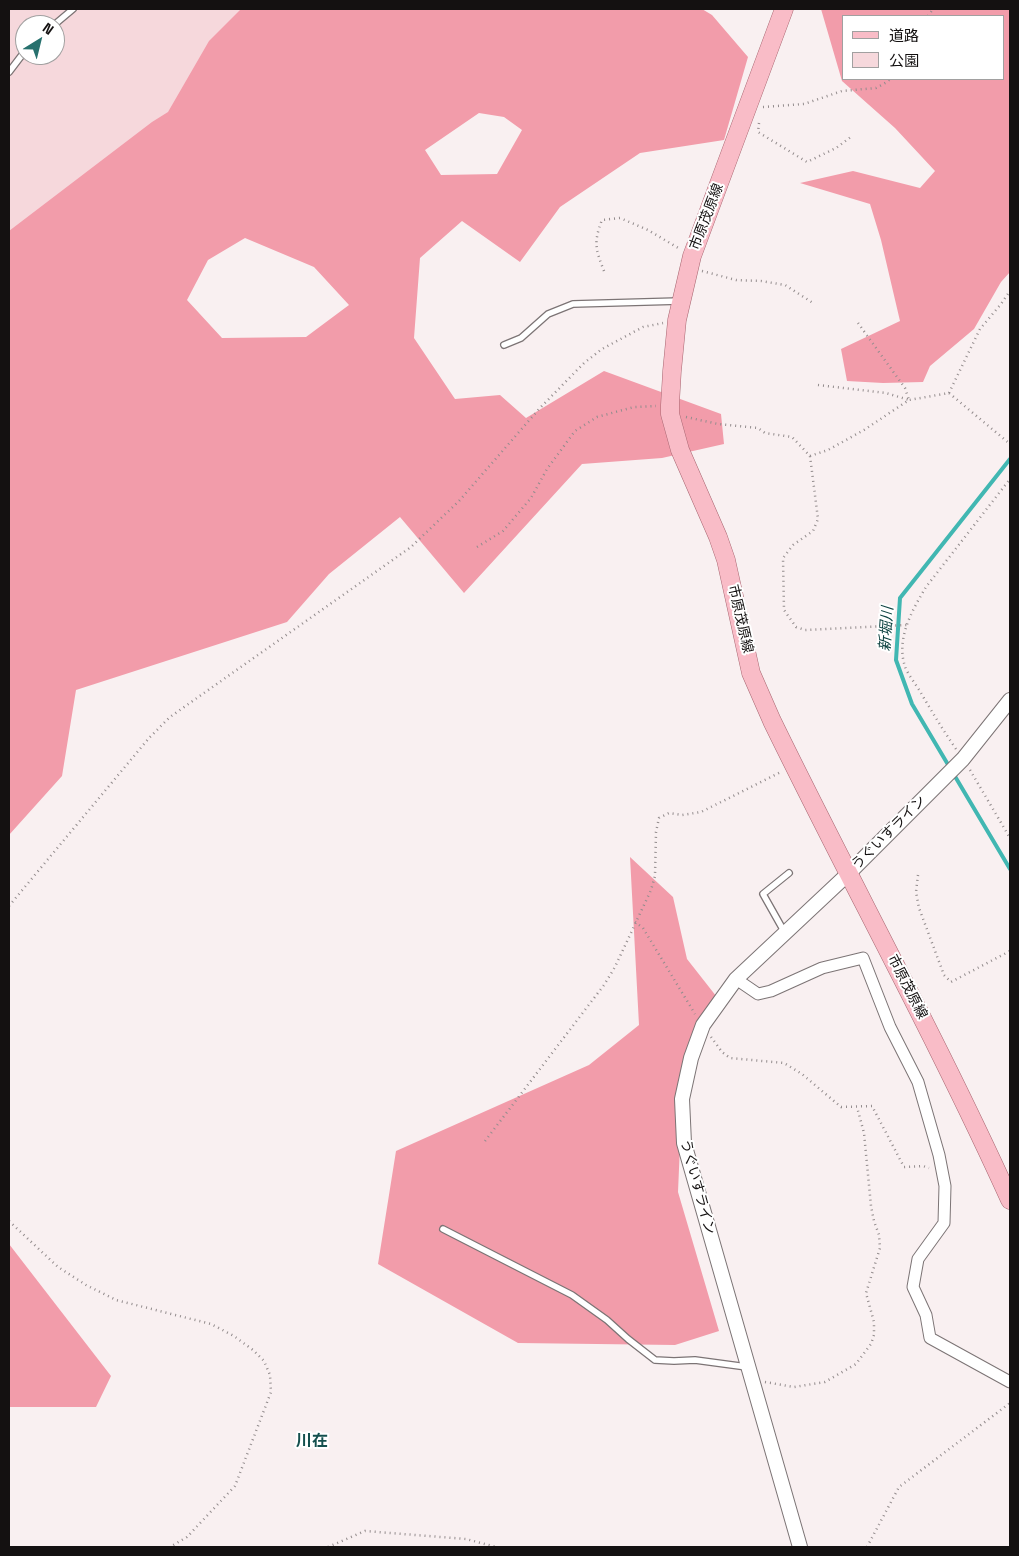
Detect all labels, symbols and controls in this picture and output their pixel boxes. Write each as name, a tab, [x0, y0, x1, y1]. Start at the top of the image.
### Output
north arrow	[15, 15, 65, 65]
legend	[842, 15, 1004, 80]
text: N	[39, 19, 57, 39]
text: 道路	[889, 26, 919, 45]
text: 公園	[889, 51, 919, 70]
street label: 市原茂原線	[687, 181, 727, 253]
street label: 市原茂原線	[724, 583, 756, 655]
water label: 新堀川	[876, 606, 898, 652]
street label: うぐいすライン	[848, 792, 930, 874]
street label: 市原茂原線	[884, 952, 930, 1022]
street label: うぐいすライン	[676, 1137, 718, 1237]
district label: 川在	[296, 1432, 328, 1452]

